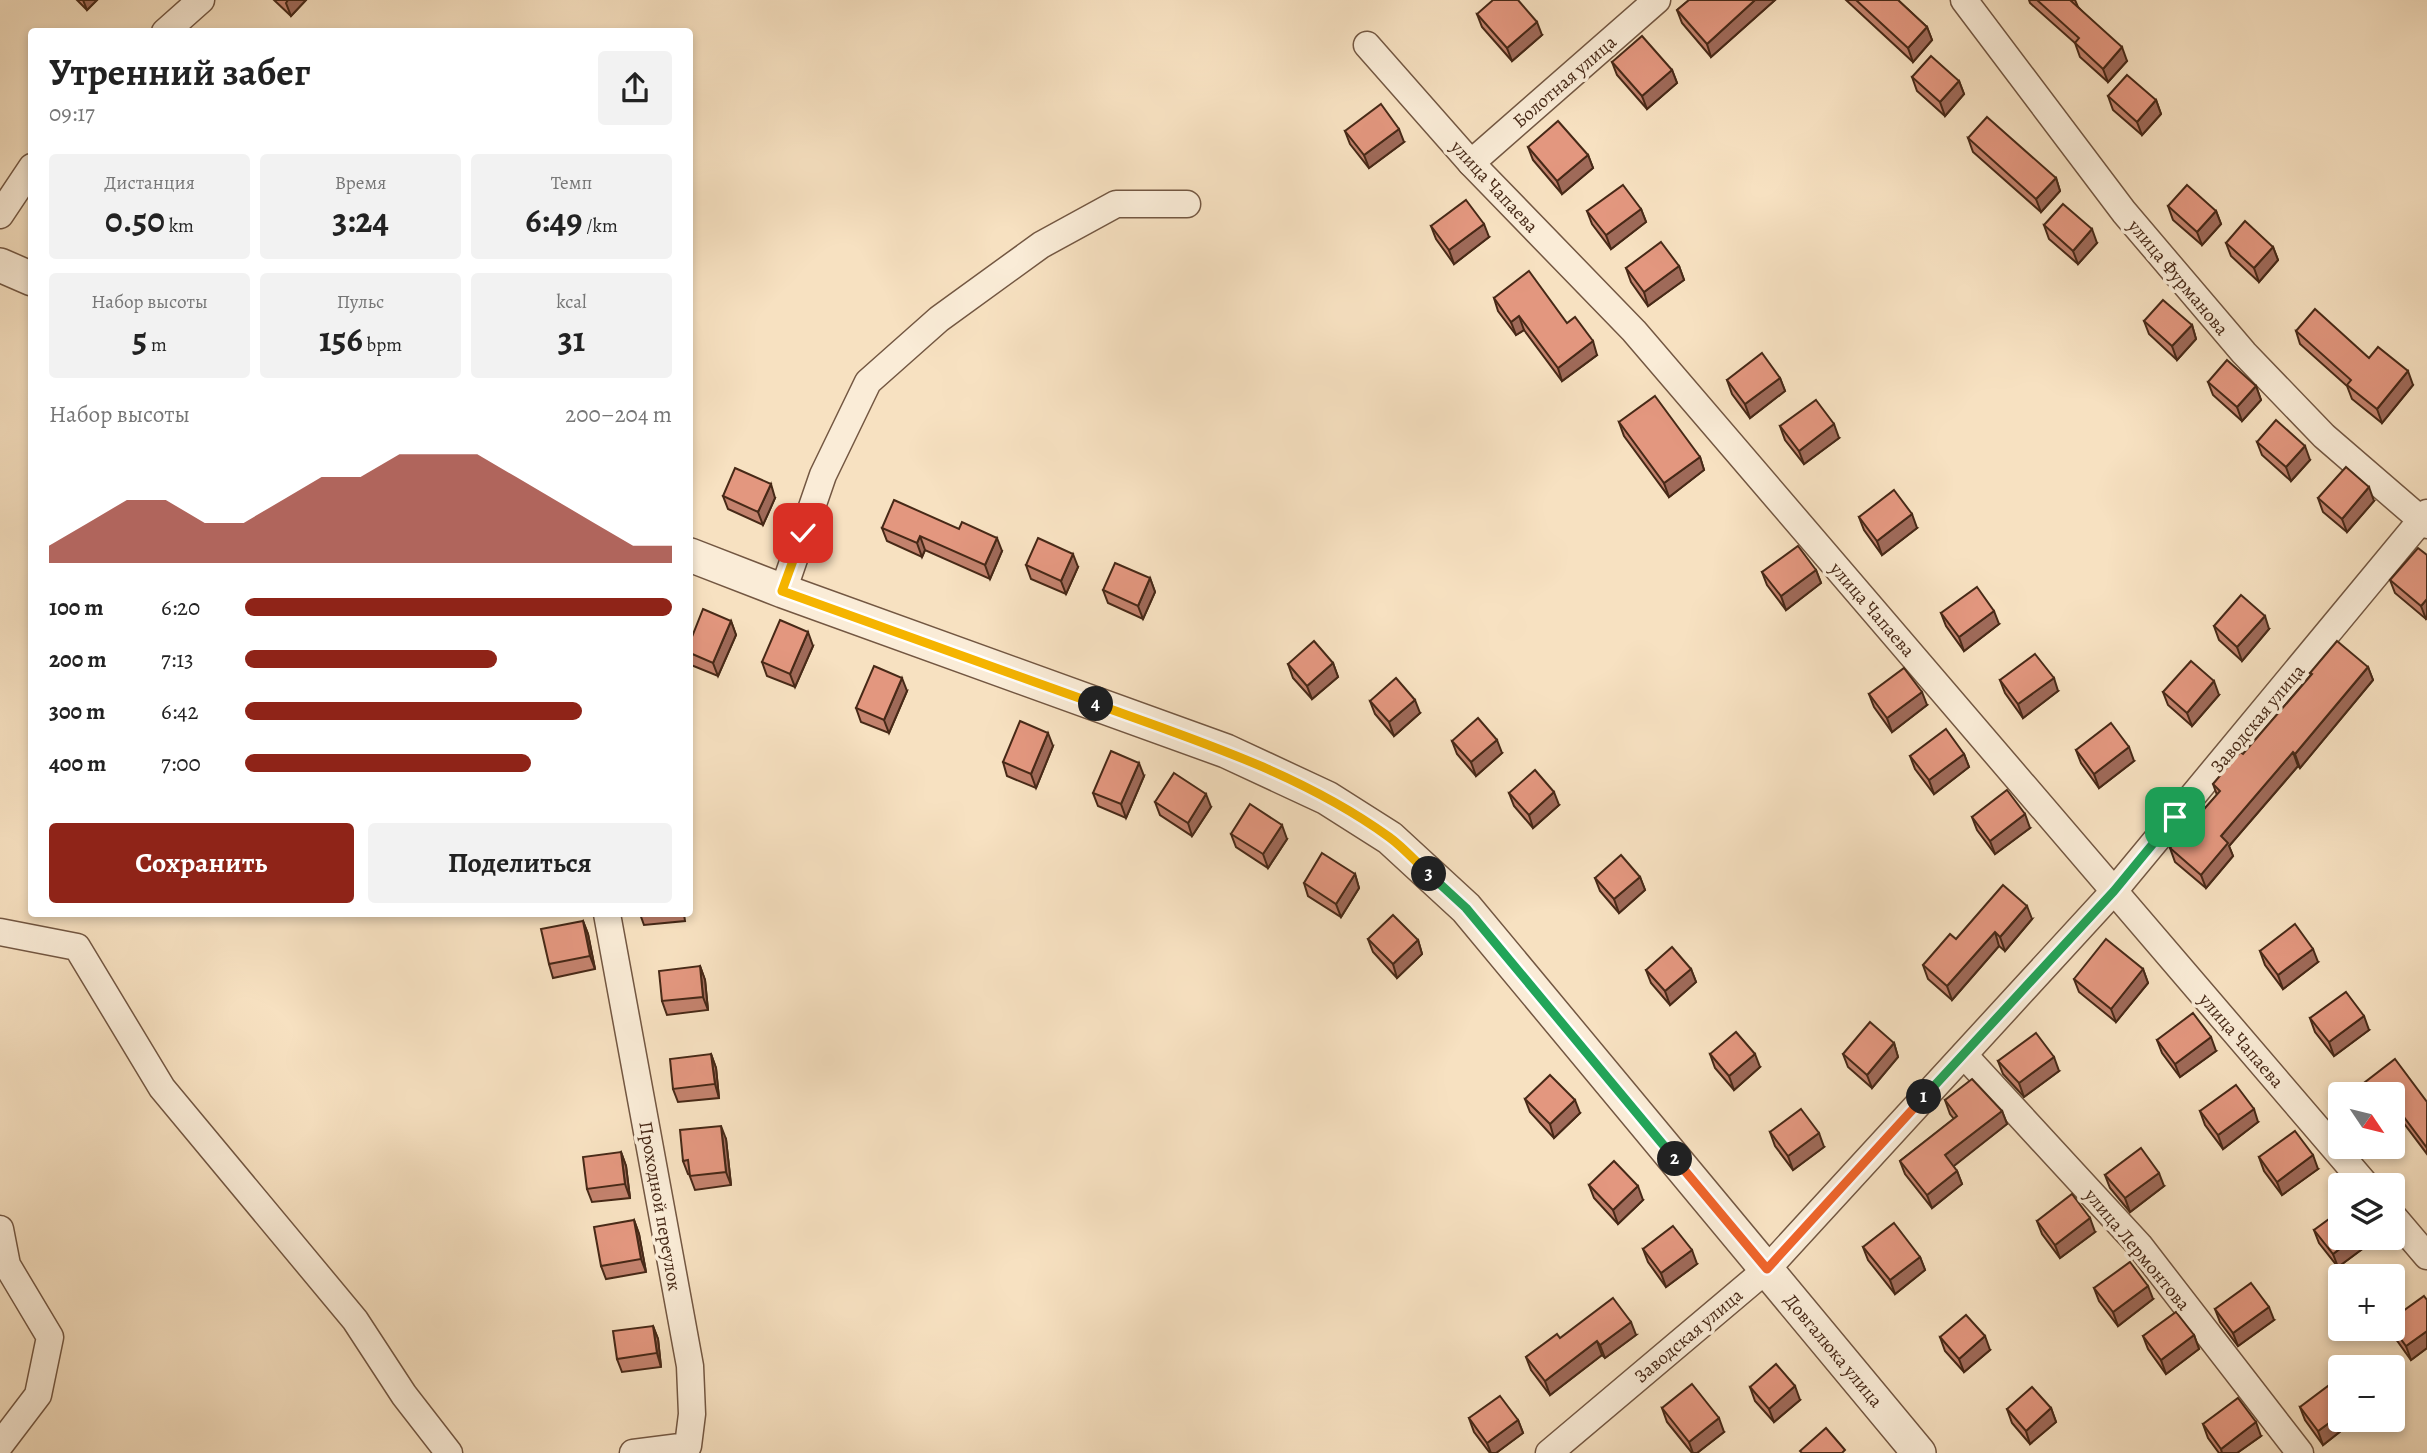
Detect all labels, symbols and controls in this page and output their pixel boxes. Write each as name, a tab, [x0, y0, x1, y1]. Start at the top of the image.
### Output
street label: Болотная улица	[1507, 29, 1622, 134]
text: Утренний забег	[49, 46, 310, 98]
button: share	[598, 51, 672, 125]
text: 09:17	[49, 98, 95, 129]
street label: улица Чапаева	[1444, 134, 1544, 239]
text: Дистанция	[104, 170, 195, 196]
text: Время	[335, 170, 386, 196]
text: Темп	[551, 170, 592, 196]
text: 0.50	[105, 196, 165, 244]
text: 3:24	[332, 196, 389, 244]
text: 6:49	[525, 196, 583, 244]
text: km	[165, 213, 194, 239]
text: /km	[583, 213, 618, 239]
street label: улица Фурманова	[2121, 213, 2235, 341]
text: Набор высоты	[91, 289, 208, 315]
text: Пульс	[337, 289, 384, 315]
text: kcal	[556, 289, 587, 315]
text: 5	[132, 315, 147, 363]
text: 156	[319, 315, 363, 363]
text: 31	[558, 315, 585, 363]
text: m	[147, 332, 167, 358]
text: bpm	[363, 332, 402, 358]
text: Набор высоты	[49, 399, 190, 430]
text: 200–204 m	[565, 399, 672, 430]
pin	[773, 503, 833, 563]
icon: check	[784, 514, 822, 552]
street label: улица Чапаева	[1823, 556, 1921, 663]
text: 100 m	[49, 592, 104, 623]
text: 6:20	[161, 592, 200, 623]
text: 200 m	[49, 644, 107, 675]
text: 7:13	[161, 644, 194, 675]
street label: Заводская улица	[2205, 659, 2311, 779]
pin: 4	[1078, 686, 1114, 722]
text: 4	[1091, 690, 1100, 716]
text: 300 m	[49, 696, 105, 727]
text: 6:42	[161, 696, 198, 727]
text: 400 m	[49, 748, 106, 779]
text: 7:00	[161, 748, 201, 779]
pin	[2145, 787, 2205, 847]
icon: arrive	[2156, 798, 2194, 836]
button: Сохранить	[49, 823, 354, 903]
button: Поделиться	[368, 823, 672, 903]
pin: 3	[1412, 856, 1446, 892]
text: 3	[1424, 860, 1433, 886]
street label: улица Чапаева	[2192, 987, 2290, 1094]
pin: 1	[1906, 1080, 1941, 1114]
north arrow	[2328, 1082, 2404, 1158]
map controls	[2328, 1082, 2405, 1432]
text: 1	[1920, 1083, 1927, 1109]
street label: Проходной переулок	[632, 1119, 688, 1293]
pin: 2	[1658, 1142, 1692, 1176]
text: 2	[1670, 1145, 1679, 1171]
button: layers	[2328, 1173, 2405, 1250]
street label: улица Лермонтова	[2078, 1182, 2196, 1316]
button: +	[2328, 1264, 2405, 1341]
street label: Заводская улица	[1629, 1282, 1749, 1389]
street label: Довгалюка улица	[1778, 1288, 1889, 1413]
button: −	[2328, 1355, 2405, 1432]

